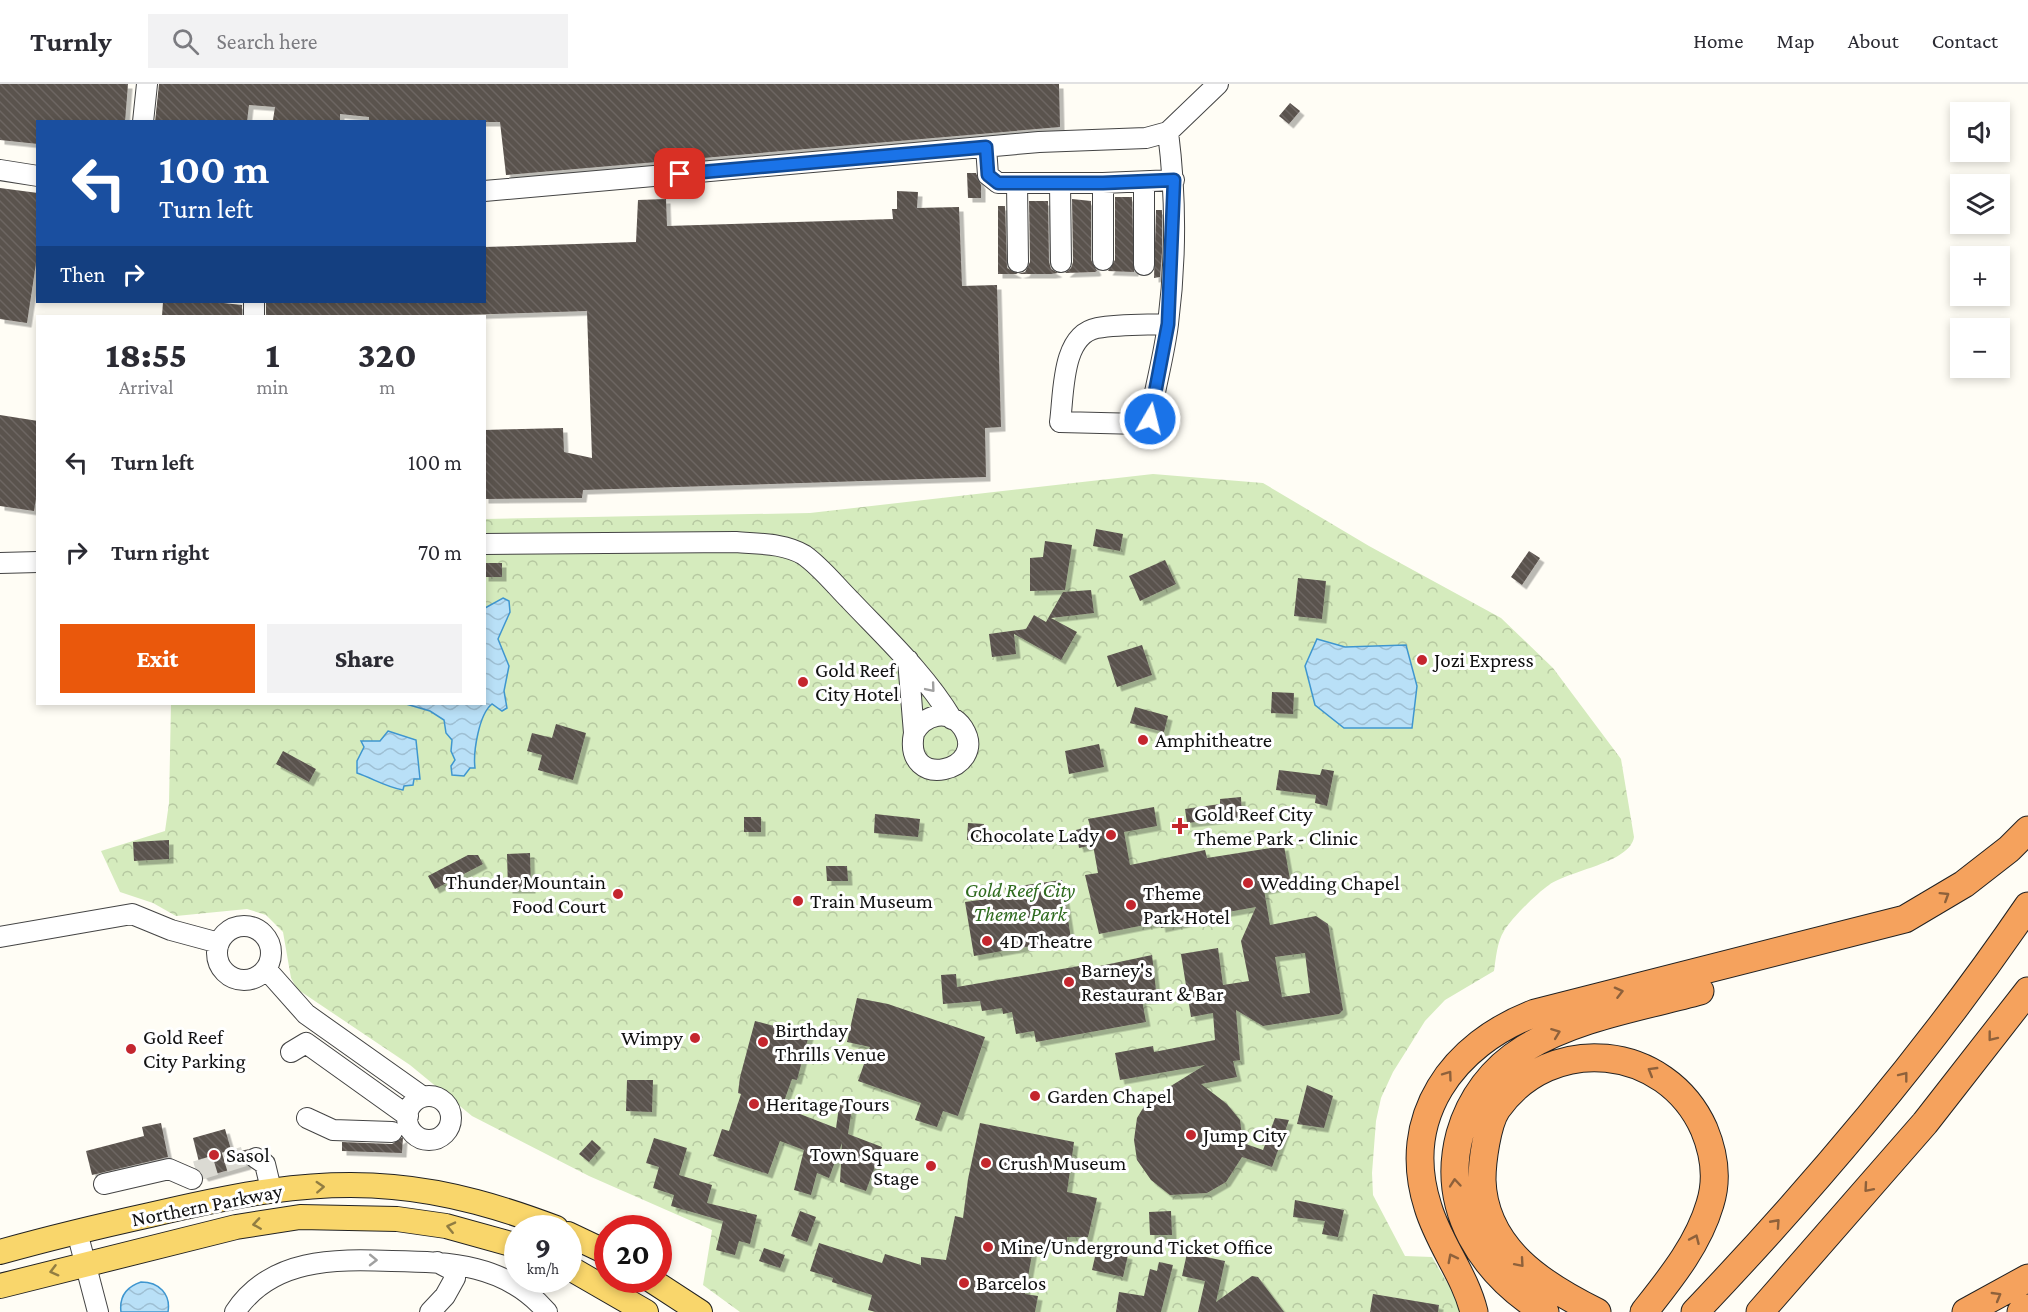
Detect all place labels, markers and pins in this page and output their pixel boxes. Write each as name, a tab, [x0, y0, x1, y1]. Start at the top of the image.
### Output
pin	[654, 148, 705, 199]
place label: Jozi Express	[1432, 648, 1534, 672]
marker: Jozi Express	[1415, 653, 1429, 667]
place label: Gold Reef City Hotel	[815, 658, 899, 706]
marker: Gold Reef City Hotel	[796, 675, 810, 689]
place label: Amphitheatre	[1155, 728, 1272, 752]
marker: Amphitheatre	[1136, 733, 1150, 747]
place label: Gold Reef City Theme Park - Clinic	[1194, 802, 1358, 850]
marker: Gold Reef City Theme Park - Clinic	[1171, 817, 1189, 835]
place label: Chocolate Lady	[970, 823, 1099, 847]
marker: Chocolate Lady	[1104, 828, 1118, 842]
place label: Thunder Mountain Food Court	[446, 870, 607, 918]
place label: Wedding Chapel	[1260, 871, 1400, 895]
marker: Wedding Chapel	[1241, 876, 1255, 890]
place label: Theme Park Hotel	[1143, 881, 1230, 929]
marker: Thunder Mountain Food Court	[611, 887, 625, 901]
place label: Train Museum	[810, 889, 933, 913]
marker: Train Museum	[791, 894, 805, 908]
marker: Theme Park Hotel	[1124, 898, 1138, 912]
place label: 4D Theatre	[999, 929, 1093, 953]
marker: 4D Theatre	[980, 934, 994, 948]
place label: Barney's Restaurant & Bar	[1081, 958, 1224, 1006]
marker: Barney's Restaurant & Bar	[1062, 975, 1076, 989]
place label: Birthday Thrills Venue	[775, 1018, 886, 1066]
place label: Gold Reef City Parking	[143, 1025, 246, 1073]
place label: Wimpy	[621, 1026, 683, 1050]
marker: Wimpy	[688, 1031, 702, 1045]
marker: Birthday Thrills Venue	[756, 1035, 770, 1049]
marker: Gold Reef City Parking	[124, 1042, 138, 1056]
place label: Garden Chapel	[1047, 1084, 1172, 1108]
marker: Garden Chapel	[1028, 1089, 1042, 1103]
place label: Heritage Tours	[766, 1092, 889, 1116]
marker: Heritage Tours	[747, 1097, 761, 1111]
place label: Jump City	[1201, 1123, 1287, 1147]
marker: Jump City	[1184, 1128, 1198, 1142]
place label: Town Square Stage	[810, 1142, 919, 1190]
place label: Sasol	[226, 1143, 270, 1167]
marker: Sasol	[207, 1148, 221, 1162]
place label: Crush Museum	[998, 1151, 1127, 1175]
marker: Crush Museum	[979, 1156, 993, 1170]
marker: Town Square Stage	[924, 1159, 938, 1173]
place label: Mine/Underground Ticket Office	[1000, 1235, 1273, 1259]
marker: Mine/Underground Ticket Office	[981, 1240, 995, 1254]
place label: Barcelos	[976, 1271, 1046, 1295]
marker: Barcelos	[957, 1276, 971, 1290]

